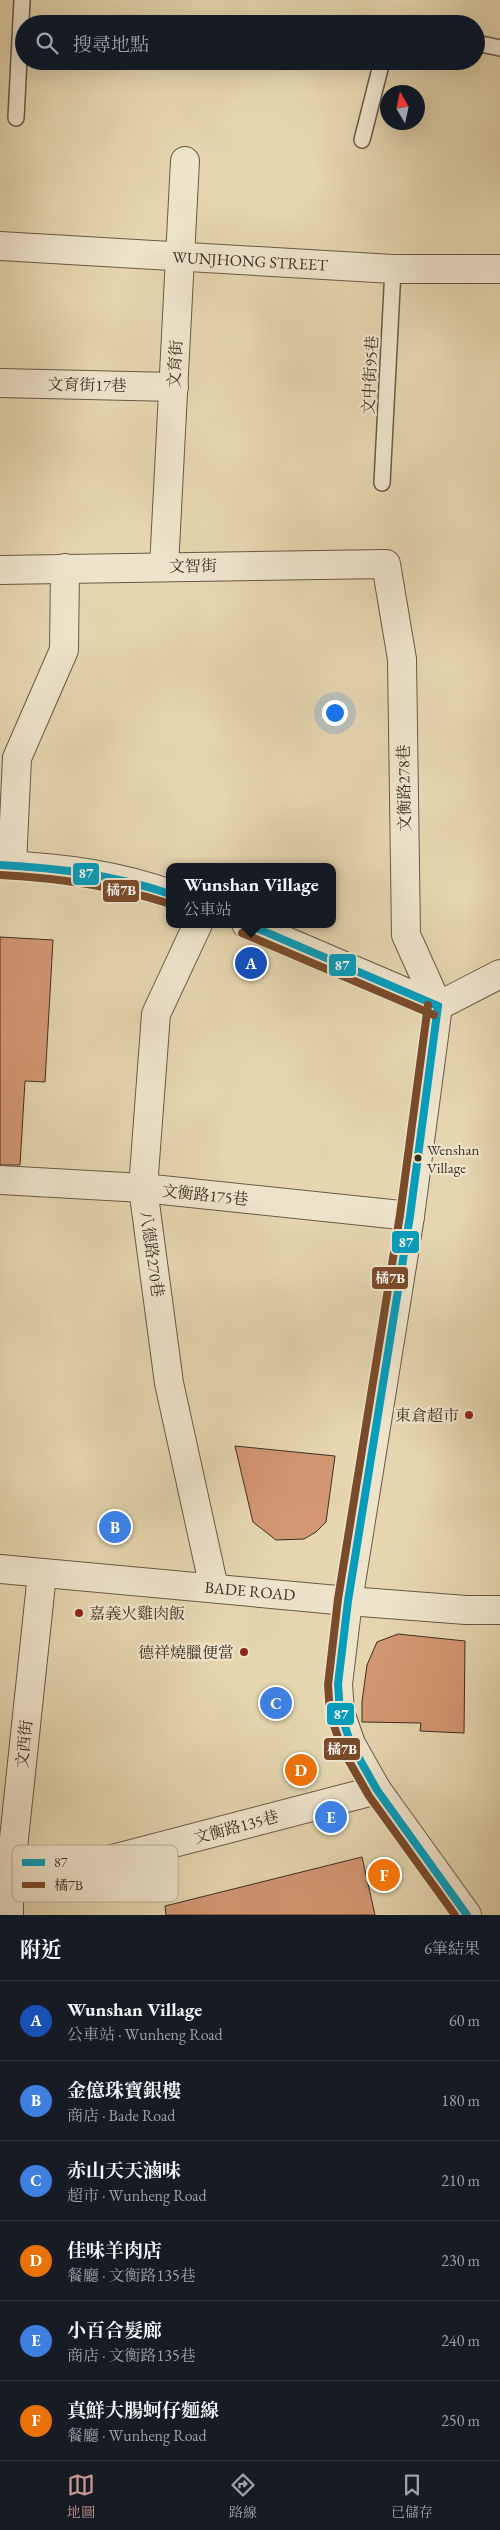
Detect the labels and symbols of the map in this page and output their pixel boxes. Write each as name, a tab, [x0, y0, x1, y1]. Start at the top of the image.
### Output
north arrow	[380, 85, 425, 130]
street label: WUNJHONG STREET	[172, 246, 329, 276]
street label: 文中街95巷	[357, 335, 383, 415]
street label: 文育街	[163, 339, 187, 389]
street label: 文育街17巷	[47, 374, 127, 396]
street label: 文智街	[169, 555, 217, 577]
your location	[322, 700, 348, 726]
street label: 文衡路278巷	[393, 744, 415, 832]
line badge: 87	[72, 862, 100, 886]
text: 87	[79, 864, 94, 882]
line badge: 橘7B	[102, 879, 140, 903]
text: 橘7B	[106, 881, 136, 899]
pin: A	[235, 944, 267, 982]
line badge: 87	[328, 953, 357, 977]
text: 87	[335, 956, 350, 974]
place label: Wenshan Village	[427, 1140, 480, 1177]
marker: Wenshan Village	[413, 1153, 423, 1163]
street label: 文衡路175巷	[161, 1180, 249, 1210]
street label: 八德路270巷	[136, 1209, 168, 1299]
line badge: 87	[391, 1230, 420, 1254]
text: 87	[399, 1233, 414, 1251]
line badge: 橘7B	[371, 1266, 409, 1290]
text: 橘7B	[375, 1269, 405, 1287]
place label: 東倉超市	[395, 1405, 459, 1426]
marker: 東倉超市	[463, 1409, 475, 1421]
pin: B	[99, 1508, 131, 1546]
street label: BADE ROAD	[204, 1577, 296, 1605]
place label: 嘉義火雞肉飯	[89, 1603, 185, 1624]
marker: 嘉義火雞肉飯	[73, 1607, 85, 1619]
place label: 德祥燒臘便當	[138, 1642, 234, 1663]
marker: 德祥燒臘便當	[238, 1646, 250, 1658]
pin: C	[260, 1684, 292, 1722]
line badge: 87	[326, 1702, 355, 1726]
text: 87	[334, 1705, 349, 1723]
street label: 文西街	[11, 1719, 37, 1769]
line badge: 橘7B	[323, 1737, 361, 1761]
text: 橘7B	[327, 1740, 357, 1758]
pin: D	[285, 1751, 317, 1789]
pin: E	[315, 1798, 347, 1836]
street label: 文衡路135巷	[191, 1806, 281, 1848]
legend	[12, 1845, 178, 1902]
text: 87	[54, 1853, 68, 1871]
pin: F	[368, 1856, 400, 1894]
text: 橘7B	[54, 1876, 83, 1894]

